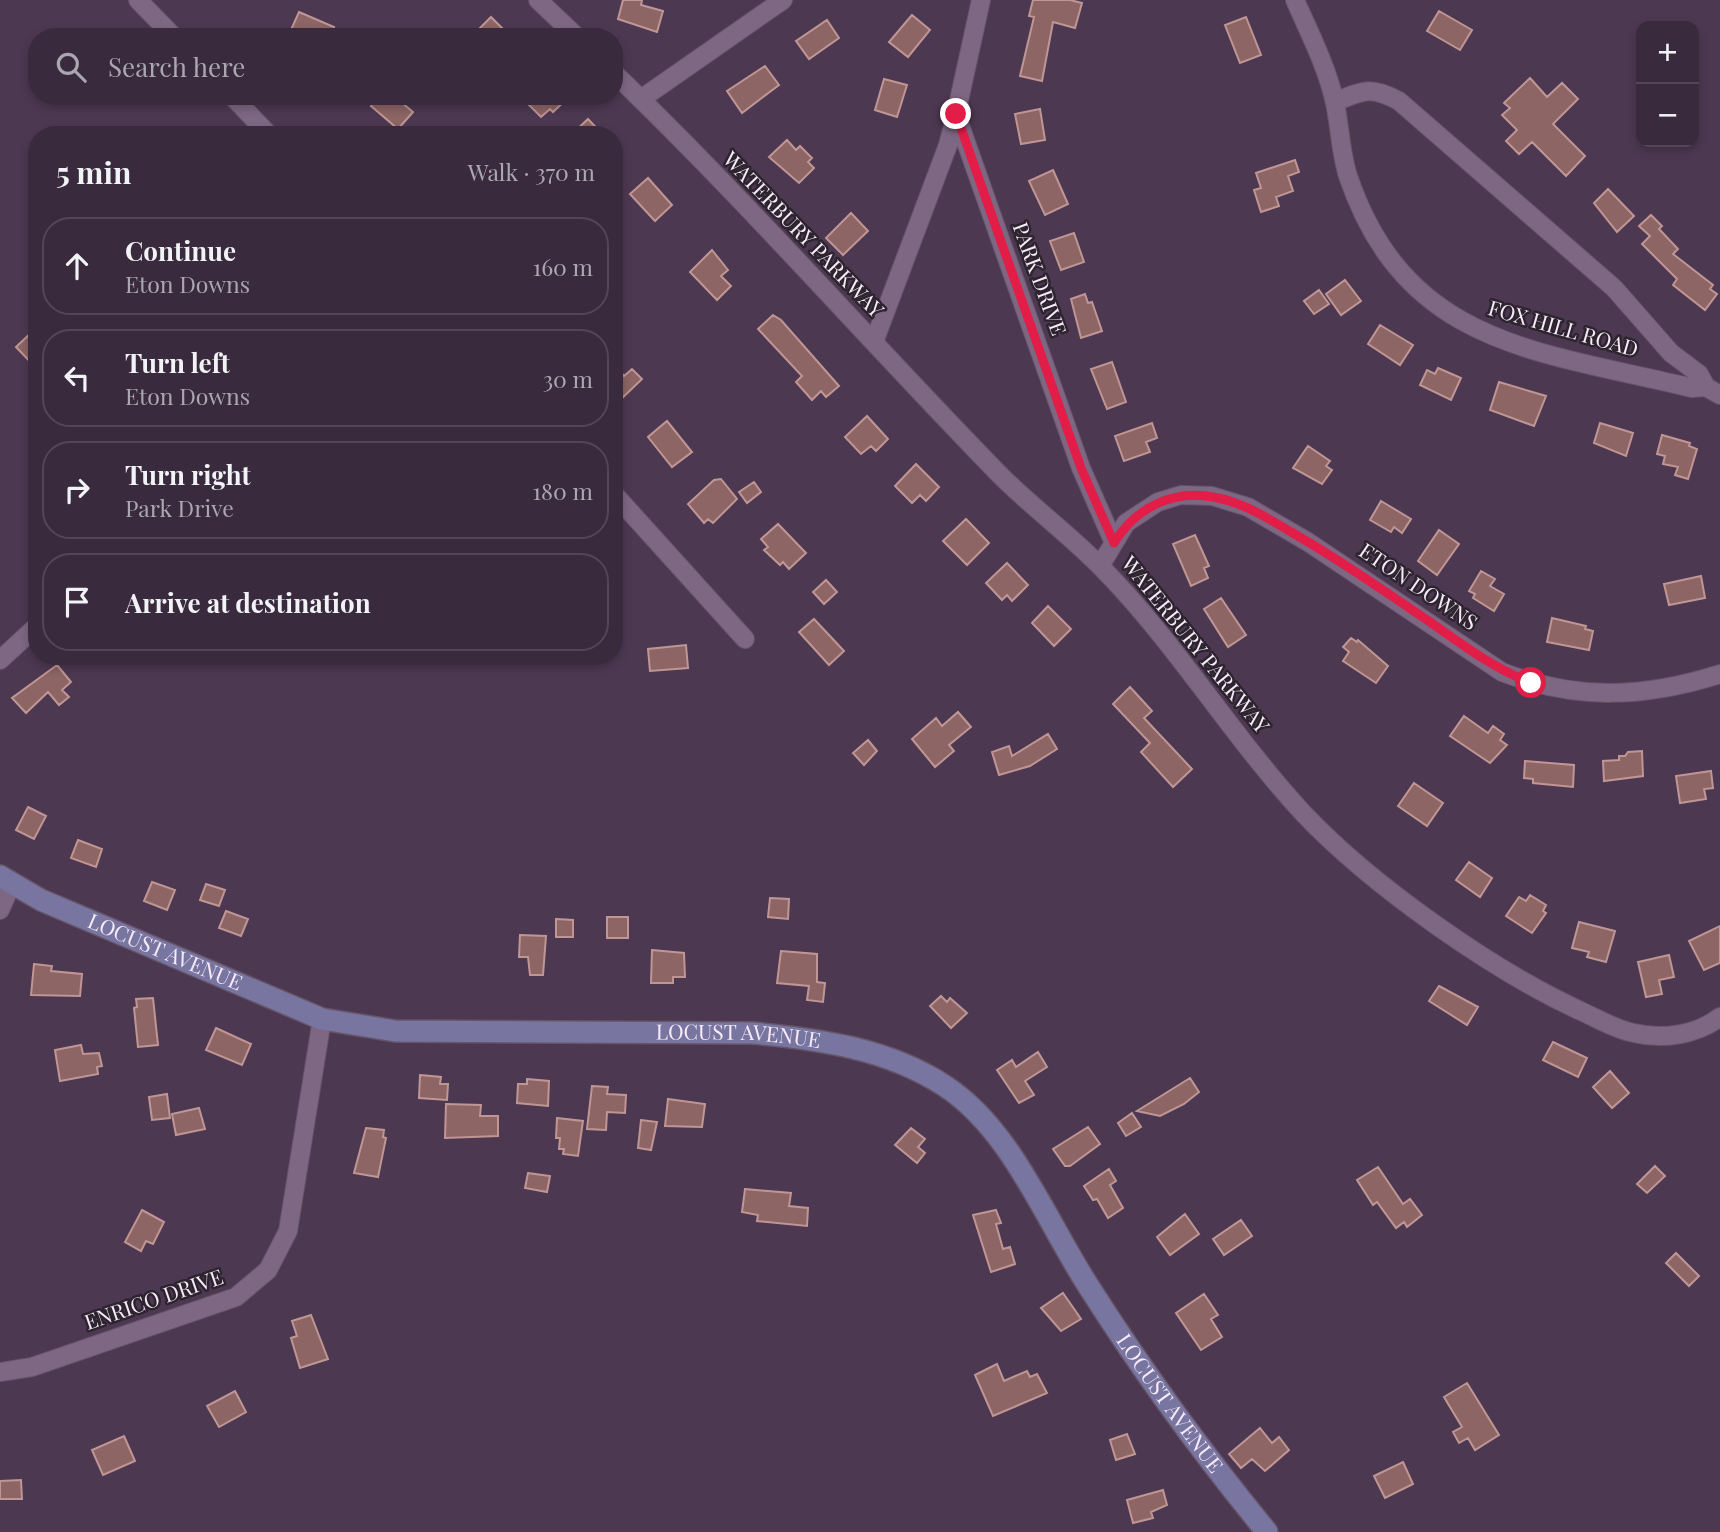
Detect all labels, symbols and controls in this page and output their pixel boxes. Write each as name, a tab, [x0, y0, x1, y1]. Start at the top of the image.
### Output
map controls	[1636, 21, 1699, 147]
button: +	[1636, 21, 1699, 84]
search box	[28, 28, 623, 105]
icon: search	[52, 48, 90, 86]
text: Search here	[108, 49, 245, 84]
button: −	[1636, 84, 1699, 147]
route end	[940, 98, 971, 129]
street label: WATERBURY PARKWAY	[717, 144, 891, 323]
text: 5 min	[56, 152, 131, 192]
text: Walk · 370 m	[468, 156, 595, 187]
street label: PARK DRIVE	[1007, 218, 1074, 339]
text: Continue	[125, 233, 236, 268]
icon: ahead	[58, 247, 96, 285]
text: 160 m	[533, 251, 593, 282]
text: Eton Downs	[125, 268, 250, 299]
street label: FOX HILL ROAD	[1485, 292, 1642, 362]
text: Turn left	[125, 345, 230, 380]
icon: left	[58, 359, 96, 397]
text: 30 m	[543, 363, 593, 394]
text: Eton Downs	[125, 380, 250, 411]
text: Turn right	[125, 457, 251, 492]
icon: right	[58, 471, 96, 509]
text: 180 m	[533, 475, 593, 506]
text: Park Drive	[125, 492, 234, 523]
street label: ETON DOWNS	[1355, 535, 1484, 635]
street label: WATERBURY PARKWAY	[1116, 549, 1277, 739]
icon: arrive	[58, 583, 96, 621]
text: Arrive at destination	[125, 585, 371, 620]
route start	[1515, 667, 1546, 698]
street label: LOCUST AVENUE	[84, 905, 247, 996]
street label: LOCUST AVENUE	[656, 1016, 823, 1053]
street label: ENRICO DRIVE	[80, 1261, 227, 1335]
street label: LOCUST AVENUE	[1111, 1327, 1231, 1478]

